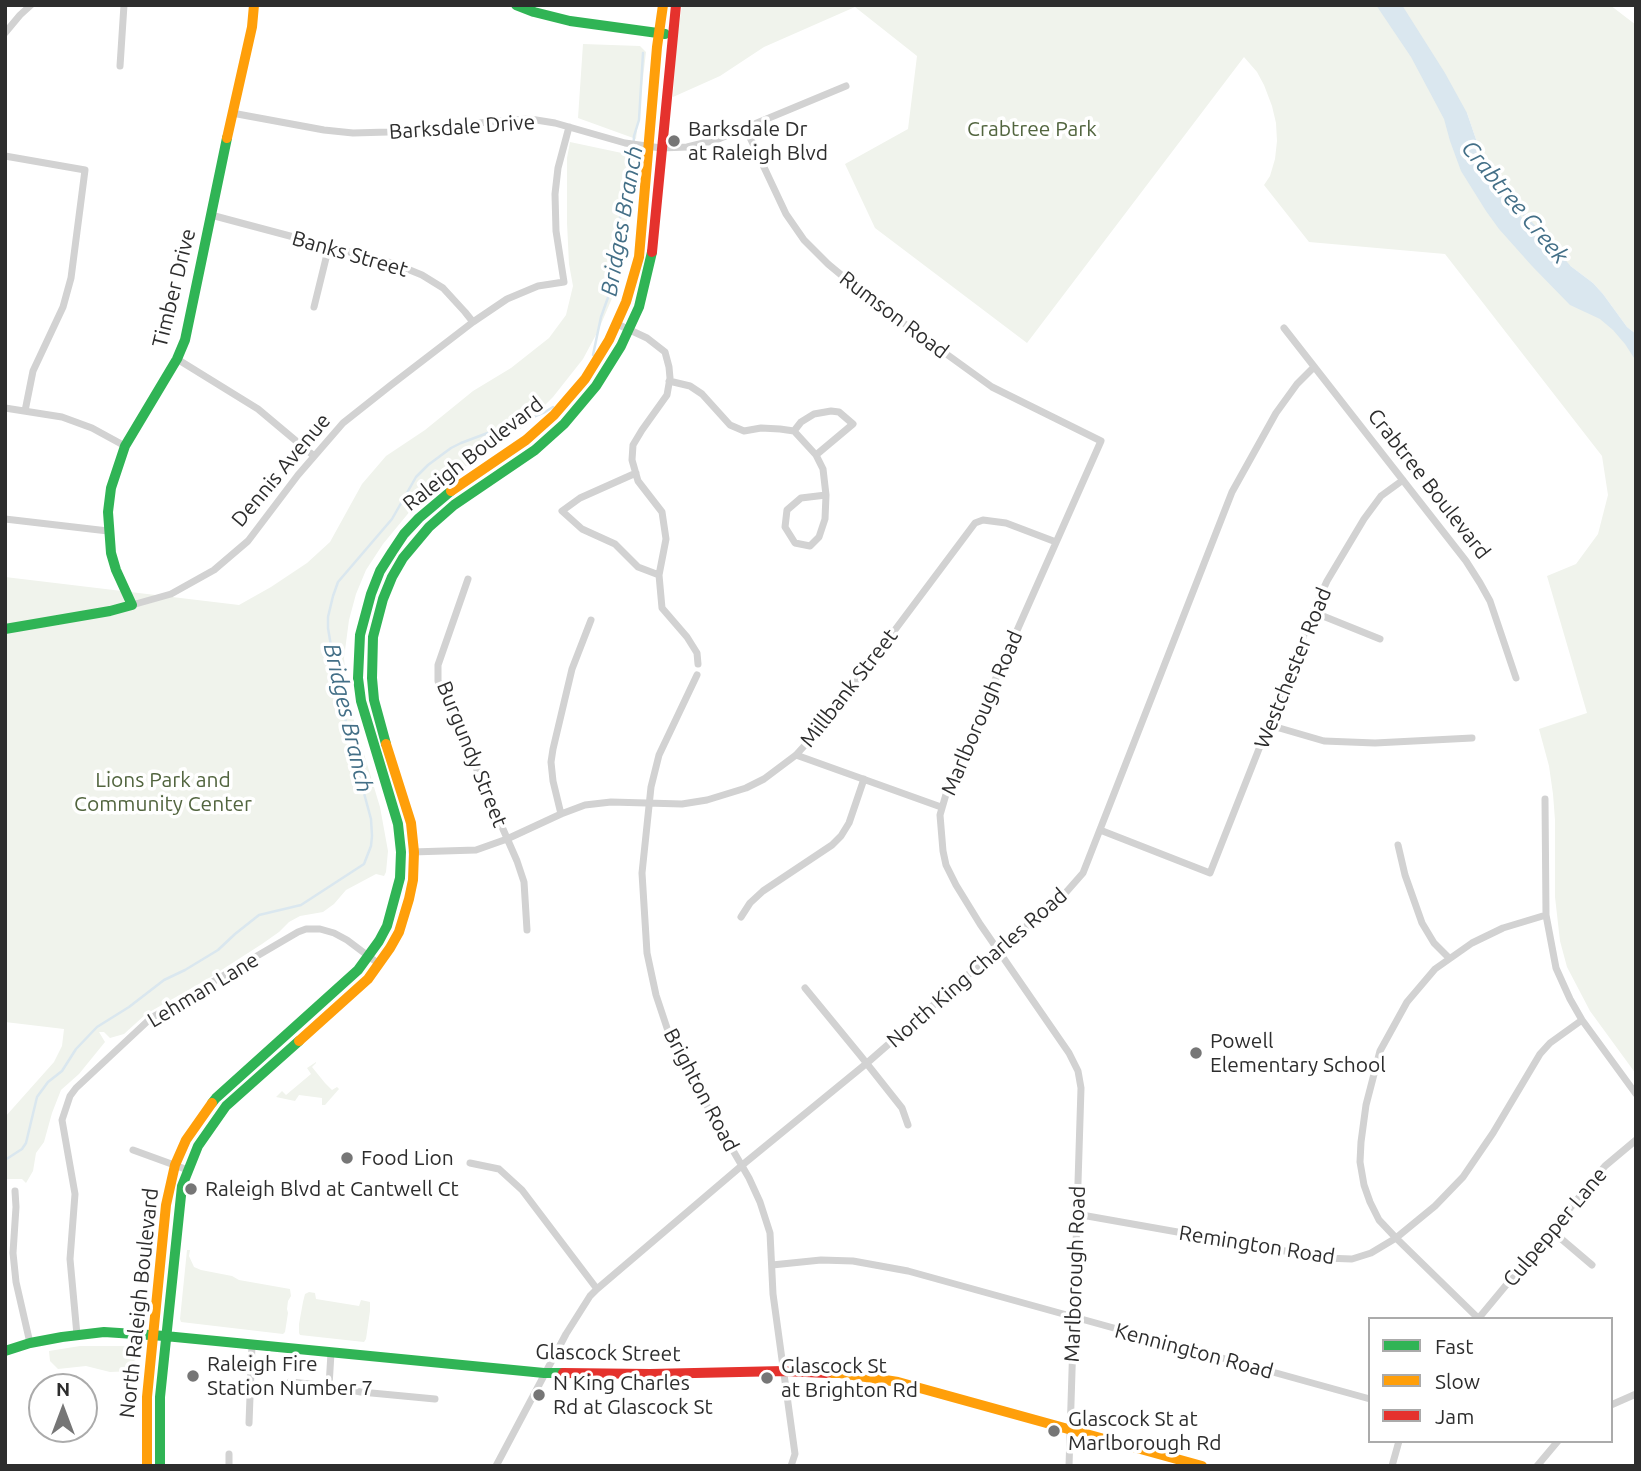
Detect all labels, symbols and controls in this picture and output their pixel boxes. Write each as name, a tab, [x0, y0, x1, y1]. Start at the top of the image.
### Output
street label: Barksdale Drive	[388, 109, 536, 145]
place label: Barksdale Dr at Raleigh Blvd	[688, 116, 828, 166]
park label: Crabtree Park	[967, 116, 1097, 142]
marker: Barksdale Dr at Raleigh Blvd	[666, 133, 682, 149]
water label: Crabtree Creek	[1455, 135, 1575, 269]
water label: Bridges Branch	[595, 144, 649, 298]
street label: Banks Street	[289, 225, 411, 283]
street label: Timber Drive	[147, 226, 201, 350]
street label: Rumson Road	[835, 266, 953, 364]
street label: Raleigh Boulevard	[398, 391, 548, 517]
street label: Crabtree Boulevard	[1362, 404, 1496, 564]
street label: Dennis Avenue	[226, 408, 336, 532]
street label: Westchester Road	[1249, 584, 1337, 752]
street label: Millbank Street	[795, 624, 903, 752]
street label: Marlborough Road	[936, 627, 1028, 799]
water label: Bridges Branch	[317, 641, 379, 795]
street label: Burgundy Street	[431, 677, 513, 831]
park label: Lions Park and Community Center	[74, 767, 252, 817]
street label: North King Charles Road	[882, 883, 1072, 1053]
street label: Lehman Lane	[143, 947, 263, 1033]
street label: Brighton Road	[658, 1024, 744, 1156]
place label: Powell Elementary School	[1210, 1028, 1386, 1078]
marker: Powell Elementary School	[1188, 1045, 1204, 1061]
place label: Food Lion	[361, 1145, 454, 1171]
marker: Food Lion	[339, 1150, 355, 1166]
street label: Culpepper Lane	[1498, 1162, 1612, 1292]
place label: Raleigh Blvd at Cantwell Ct	[205, 1176, 459, 1202]
marker: Raleigh Blvd at Cantwell Ct	[183, 1181, 199, 1197]
street label: Marlborough Road	[1059, 1185, 1091, 1363]
street label: North Raleigh Boulevard	[114, 1187, 164, 1419]
street label: Remington Road	[1177, 1220, 1337, 1270]
legend	[1368, 1317, 1613, 1443]
street label: Kennington Road	[1112, 1318, 1276, 1384]
text: Fast	[1435, 1334, 1473, 1358]
street label: Glascock Street	[535, 1339, 681, 1367]
place label: Raleigh Fire Station Number 7	[207, 1351, 373, 1401]
place label: Glascock St at Brighton Rd	[781, 1353, 918, 1403]
marker: Raleigh Fire Station Number 7	[185, 1368, 201, 1384]
text: Slow	[1435, 1369, 1480, 1393]
place label: N King Charles Rd at Glascock St	[553, 1370, 713, 1420]
marker: Glascock St at Brighton Rd	[759, 1370, 775, 1386]
north arrow	[28, 1373, 98, 1443]
text: N	[56, 1378, 70, 1400]
marker: N King Charles Rd at Glascock St	[531, 1387, 547, 1403]
text: Jam	[1435, 1404, 1474, 1428]
place label: Glascock St at Marlborough Rd	[1068, 1406, 1221, 1456]
marker: Glascock St at Marlborough Rd	[1046, 1423, 1062, 1439]

